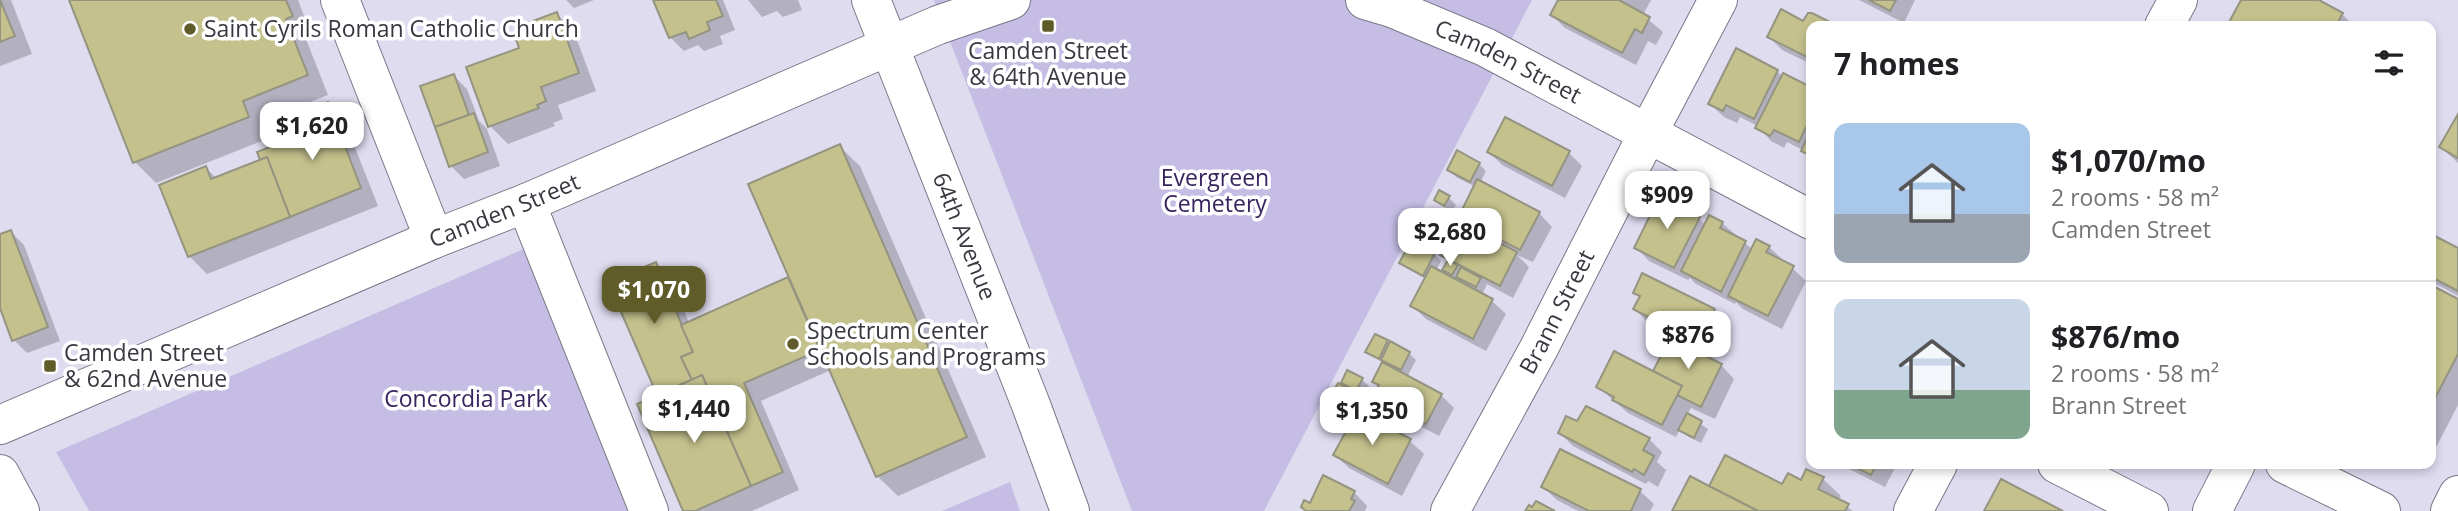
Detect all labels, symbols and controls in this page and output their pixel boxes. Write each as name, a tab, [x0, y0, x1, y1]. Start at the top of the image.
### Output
street label: Camden Street	[1430, 11, 1587, 110]
place label: Saint Cyrils Roman Catholic Church	[204, 12, 579, 44]
marker: Camden Street & 64th Avenue	[1040, 18, 1056, 34]
marker: Saint Cyrils Roman Catholic Church	[182, 21, 198, 37]
place label: Camden Street & 64th Avenue	[968, 34, 1128, 92]
text: 7 homes	[1834, 43, 1959, 84]
icon: filters	[2370, 44, 2408, 82]
pin: $1,620	[255, 102, 369, 162]
text: $1,620	[276, 109, 348, 141]
text: $1,070/mo	[2051, 140, 2206, 181]
icon: home	[1890, 151, 1974, 235]
park label: Evergreen Cemetery	[1161, 161, 1269, 219]
street label: Camden Street	[424, 165, 584, 254]
street label: 64th Avenue	[926, 167, 1005, 304]
pin: $909	[1626, 172, 1708, 231]
text: $909	[1641, 178, 1693, 210]
text: 2 rooms · 58 m²	[2051, 181, 2219, 213]
pin: $2,680	[1393, 208, 1507, 268]
text: Camden Street	[2051, 213, 2211, 245]
text: $2,680	[1414, 215, 1486, 247]
street label: Brann Street	[1511, 244, 1601, 379]
pin: $1,070	[597, 266, 711, 326]
text: $1,070	[618, 273, 690, 305]
pin: $876	[1647, 312, 1729, 371]
place label: Spectrum Center Schools and Programs	[807, 314, 1046, 372]
text: $876/mo	[2051, 316, 2180, 357]
text: $876	[1662, 318, 1714, 350]
icon: home	[1890, 327, 1974, 411]
place label: Camden Street & 62nd Avenue	[64, 336, 227, 394]
marker: Spectrum Center Schools and Programs	[785, 336, 801, 352]
text: 2 rooms · 58 m²	[2051, 357, 2219, 389]
marker: Camden Street & 62nd Avenue	[42, 358, 58, 374]
park label: Concordia Park	[384, 382, 548, 414]
pin: $1,440	[637, 386, 751, 445]
pin: $1,350	[1315, 388, 1429, 447]
text: Brann Street	[2051, 389, 2186, 421]
text: $1,440	[658, 392, 730, 424]
text: $1,350	[1336, 394, 1408, 426]

